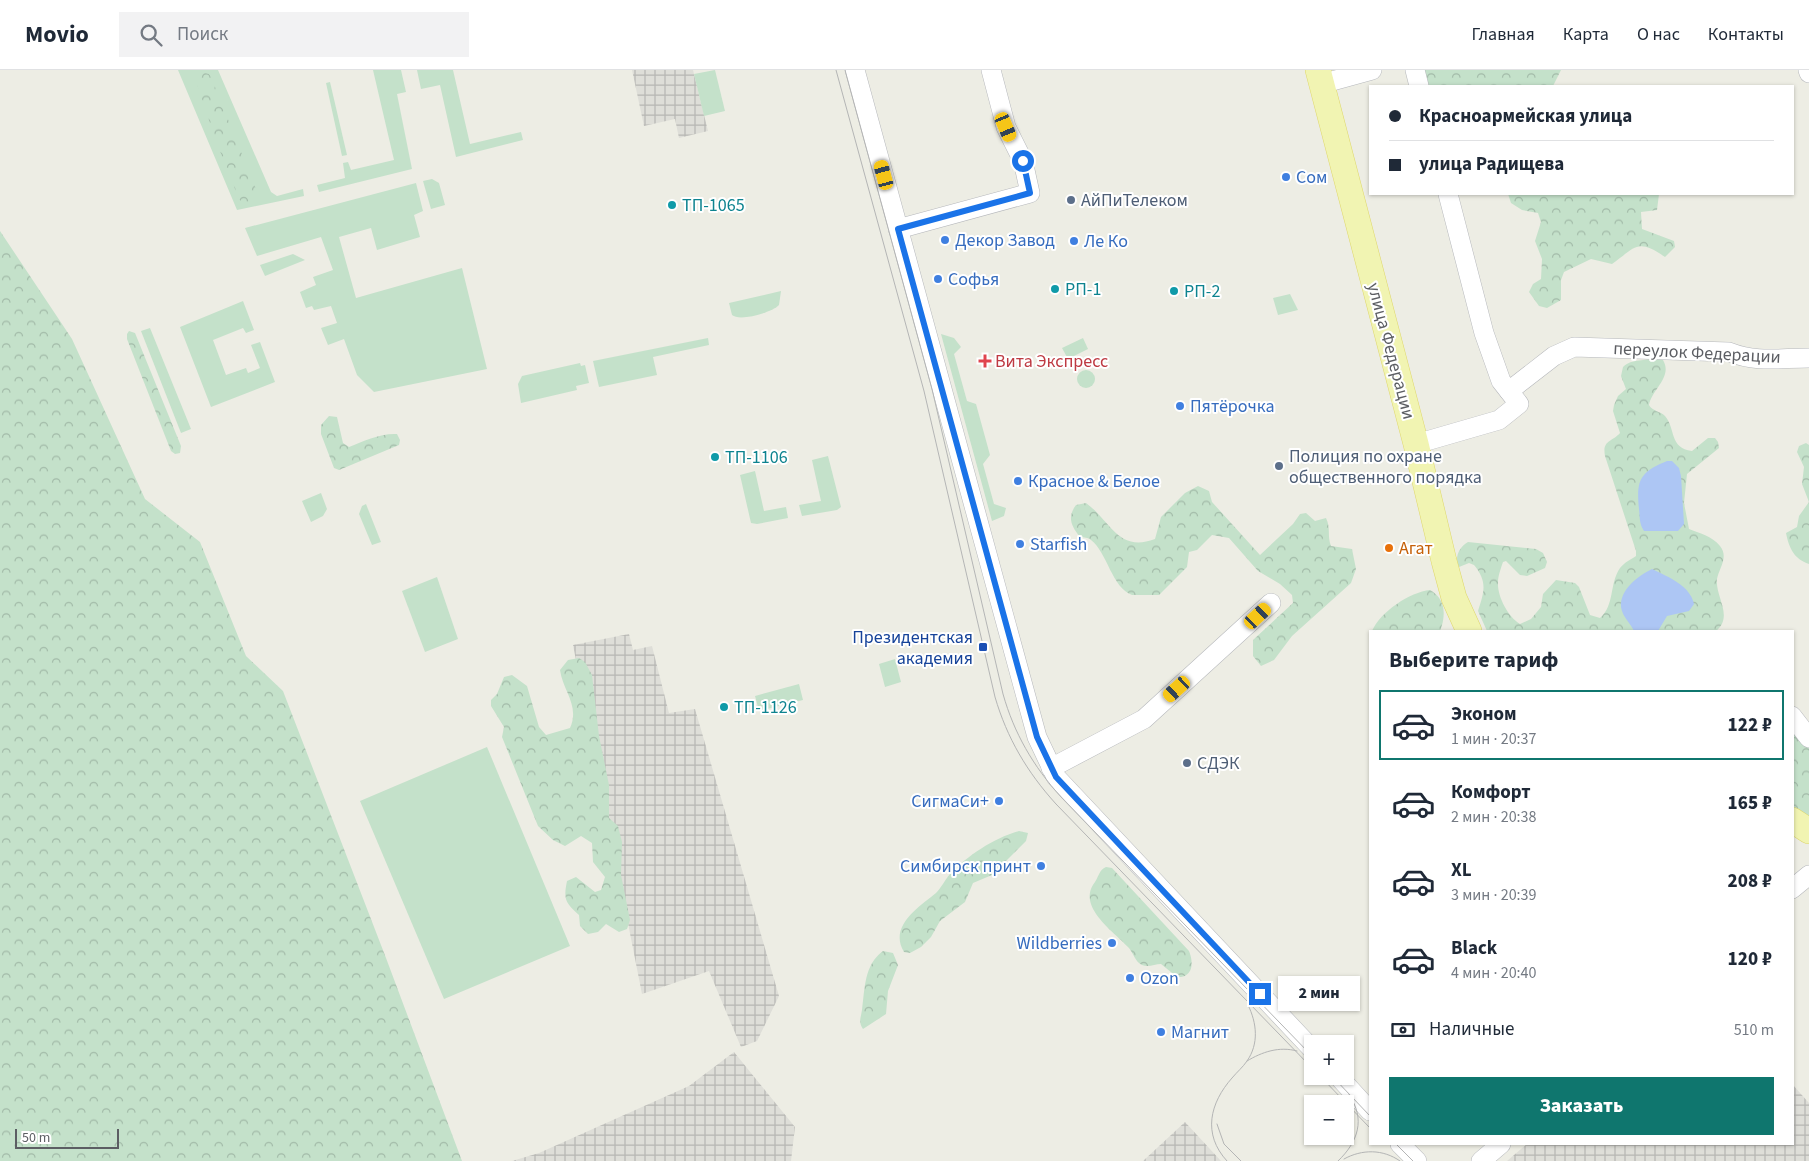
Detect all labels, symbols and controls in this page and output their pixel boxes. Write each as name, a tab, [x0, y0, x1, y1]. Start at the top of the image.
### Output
search box	[119, 12, 469, 57]
text: Movio	[25, 17, 89, 52]
icon: search	[137, 21, 165, 49]
text: Поиск	[177, 21, 228, 48]
text: Главная	[1472, 22, 1535, 47]
text: Карта	[1563, 22, 1609, 47]
text: О нас	[1637, 22, 1680, 47]
text: Контакты	[1708, 22, 1784, 47]
text: Красноармейская улица	[1419, 103, 1632, 130]
car	[993, 110, 1018, 144]
route start	[1012, 150, 1034, 172]
text: улица Радищева	[1419, 151, 1564, 178]
car	[872, 159, 895, 191]
place label: Сом	[1296, 165, 1327, 190]
marker: Сом	[1280, 171, 1292, 183]
place label: АйПиТелеком	[1081, 188, 1188, 213]
place label: ТП-1065	[682, 193, 745, 218]
marker: АйПиТелеком	[1065, 194, 1077, 206]
marker: ТП-1065	[666, 199, 678, 211]
place label: Декор Завод	[955, 228, 1055, 253]
place label: Ле Ко	[1084, 229, 1128, 254]
marker: Декор Завод	[939, 234, 951, 246]
marker: Ле Ко	[1068, 235, 1080, 247]
place label: Софья	[948, 267, 999, 292]
marker: Софья	[932, 273, 944, 285]
place label: РП-1	[1065, 277, 1101, 302]
place label: РП-2	[1184, 279, 1220, 304]
street label: улица Федерации	[1361, 280, 1421, 422]
marker: РП-1	[1049, 283, 1061, 295]
marker: РП-2	[1168, 285, 1180, 297]
street label: переулок Федерации	[1613, 336, 1781, 370]
place label: Вита Экспресс	[995, 349, 1108, 374]
marker: Вита Экспресс	[979, 355, 991, 367]
place label: Пятёрочка	[1190, 394, 1275, 419]
marker: Пятёрочка	[1174, 400, 1186, 412]
place label: Полиция по охране общественного порядка	[1289, 444, 1482, 490]
place label: ТП-1106	[725, 445, 788, 470]
marker: ТП-1106	[709, 451, 721, 463]
marker: Полиция по охране общественного порядка	[1273, 460, 1285, 472]
place label: Красное & Белое	[1028, 469, 1160, 494]
marker: Красное & Белое	[1012, 475, 1024, 487]
place label: Starfish	[1030, 532, 1087, 557]
place label: Агат	[1399, 536, 1433, 561]
marker: Starfish	[1014, 538, 1026, 550]
marker: Агат	[1383, 542, 1395, 554]
car	[1241, 600, 1274, 632]
place label: Президентская академия	[852, 625, 973, 671]
marker: Президентская академия	[977, 641, 989, 653]
text: Выберите тариф	[1389, 644, 1559, 676]
car	[1160, 673, 1193, 705]
place label: ТП-1126	[734, 695, 797, 720]
marker: ТП-1126	[718, 701, 730, 713]
text: Эконом	[1451, 701, 1517, 728]
icon: car	[1391, 703, 1436, 748]
text: 122 ₽	[1728, 712, 1772, 739]
text: 1 мин · 20:37	[1451, 728, 1537, 750]
place label: СДЭК	[1197, 751, 1240, 776]
marker: СДЭК	[1181, 757, 1193, 769]
text: Комфорт	[1451, 779, 1531, 806]
icon: car	[1391, 781, 1436, 826]
place label: СигмаСи+	[911, 789, 989, 814]
text: 165 ₽	[1728, 790, 1772, 817]
marker: СигмаСи+	[993, 795, 1005, 807]
text: 2 мин · 20:38	[1451, 806, 1537, 828]
place label: Симбирск принт	[900, 854, 1031, 879]
text: XL	[1451, 857, 1472, 884]
icon: car	[1391, 859, 1436, 904]
marker: Симбирск принт	[1035, 860, 1047, 872]
text: 208 ₽	[1728, 868, 1772, 895]
text: 3 мин · 20:39	[1451, 884, 1537, 906]
place label: Wildberries	[1017, 931, 1102, 956]
text: Black	[1451, 935, 1497, 962]
marker: Wildberries	[1106, 937, 1118, 949]
icon: car	[1391, 937, 1436, 982]
text: 120 ₽	[1728, 946, 1772, 973]
text: 4 мин · 20:40	[1451, 962, 1537, 984]
place label: Ozon	[1140, 966, 1179, 991]
marker: Ozon	[1124, 972, 1136, 984]
callout: 2 мин	[1278, 976, 1360, 1012]
text: 2 мин	[1298, 982, 1340, 1004]
route end	[1249, 983, 1271, 1005]
icon: cash	[1389, 1016, 1417, 1044]
text: Наличные	[1429, 1016, 1514, 1043]
text: 510 m	[1734, 1019, 1774, 1041]
place label: Магнит	[1171, 1020, 1229, 1045]
marker: Магнит	[1155, 1026, 1167, 1038]
map controls	[1304, 1035, 1354, 1145]
button: +	[1304, 1035, 1354, 1085]
button: Заказать	[1389, 1077, 1774, 1135]
button: −	[1304, 1095, 1354, 1145]
scale bar	[15, 1126, 119, 1149]
text: 50 m	[22, 1128, 50, 1148]

